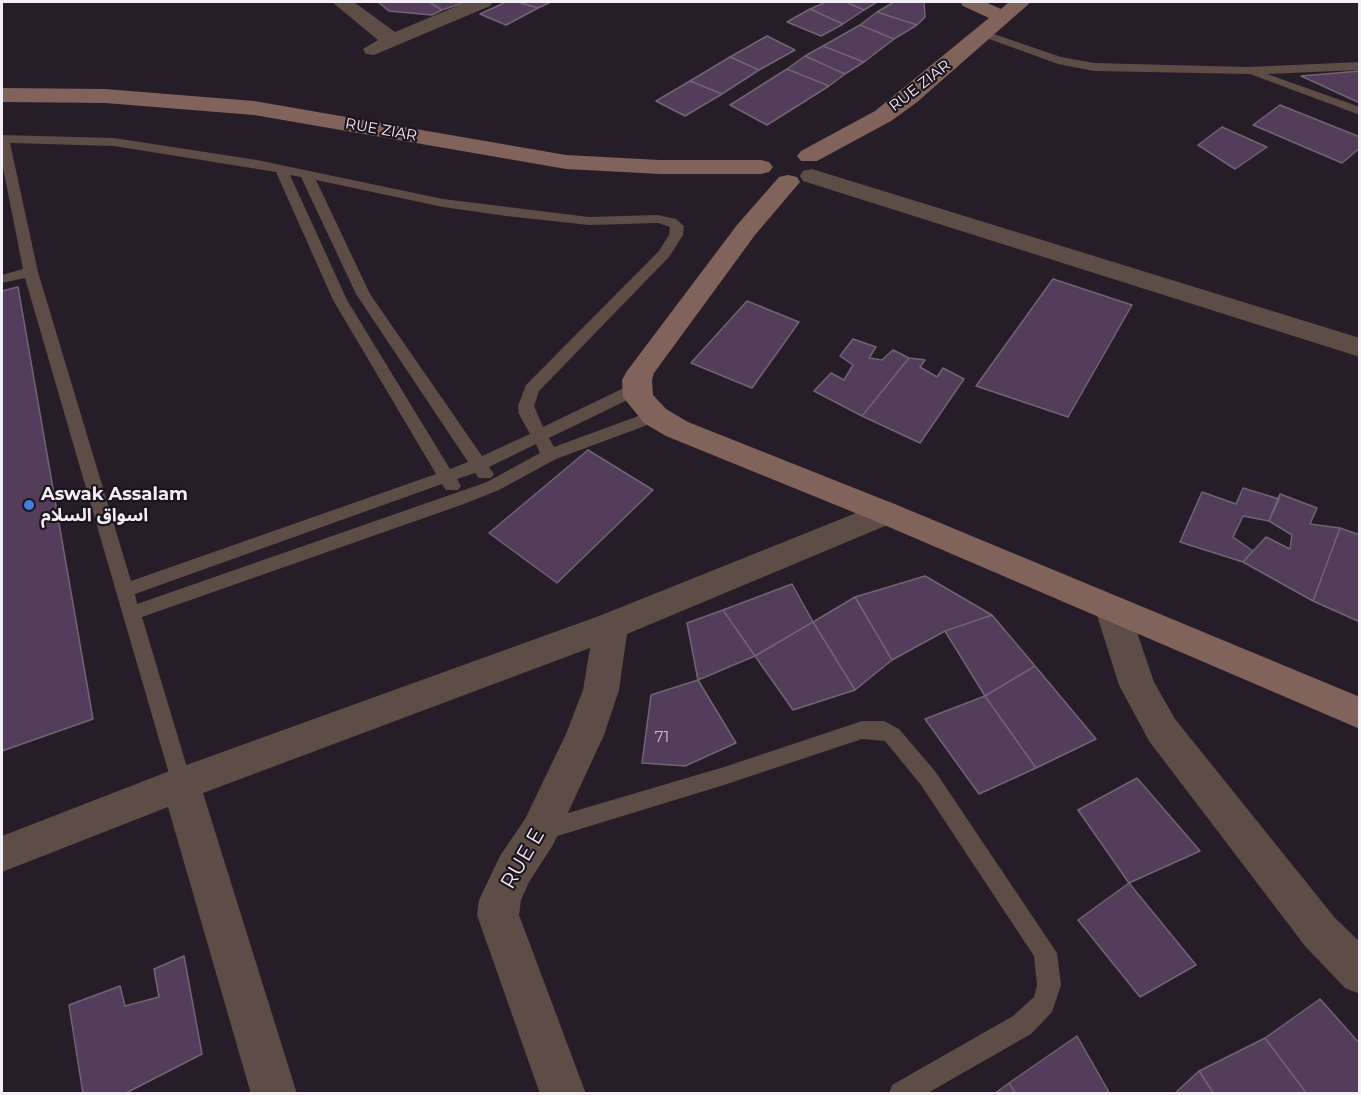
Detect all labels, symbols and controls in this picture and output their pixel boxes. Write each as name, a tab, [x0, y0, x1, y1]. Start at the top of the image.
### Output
street label: RUE ZIAR	[886, 57, 954, 115]
street label: RUE ZIAR	[344, 115, 418, 145]
place label: Aswak Assalam اسواق السلام	[41, 484, 188, 526]
marker: Aswak Assalam اسواق السلام	[22, 498, 36, 512]
house number: 71	[655, 729, 669, 747]
street label: RUE E	[496, 824, 550, 894]

